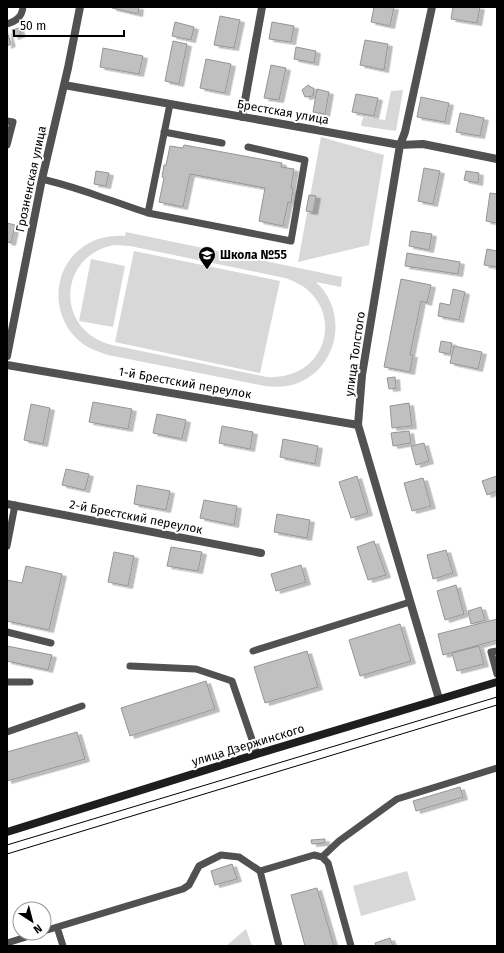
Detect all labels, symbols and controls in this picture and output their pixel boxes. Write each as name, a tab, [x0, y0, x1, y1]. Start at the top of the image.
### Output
scale bar	[14, 12, 124, 38]
text: 50 m	[20, 19, 46, 33]
street label: Брестская улица	[236, 97, 330, 127]
street label: Грозненская улица	[13, 125, 49, 233]
school or university icon: Школа №55	[197, 245, 217, 270]
place label: Школа №55	[220, 248, 287, 262]
street label: улица Толстого	[342, 311, 368, 397]
street label: 1-й Брестский переулок	[118, 364, 253, 402]
street label: 2-й Брестский переулок	[68, 497, 205, 537]
street label: улица Дзержинского	[190, 721, 306, 769]
north arrow	[12, 901, 52, 941]
text: N	[31, 921, 44, 936]

